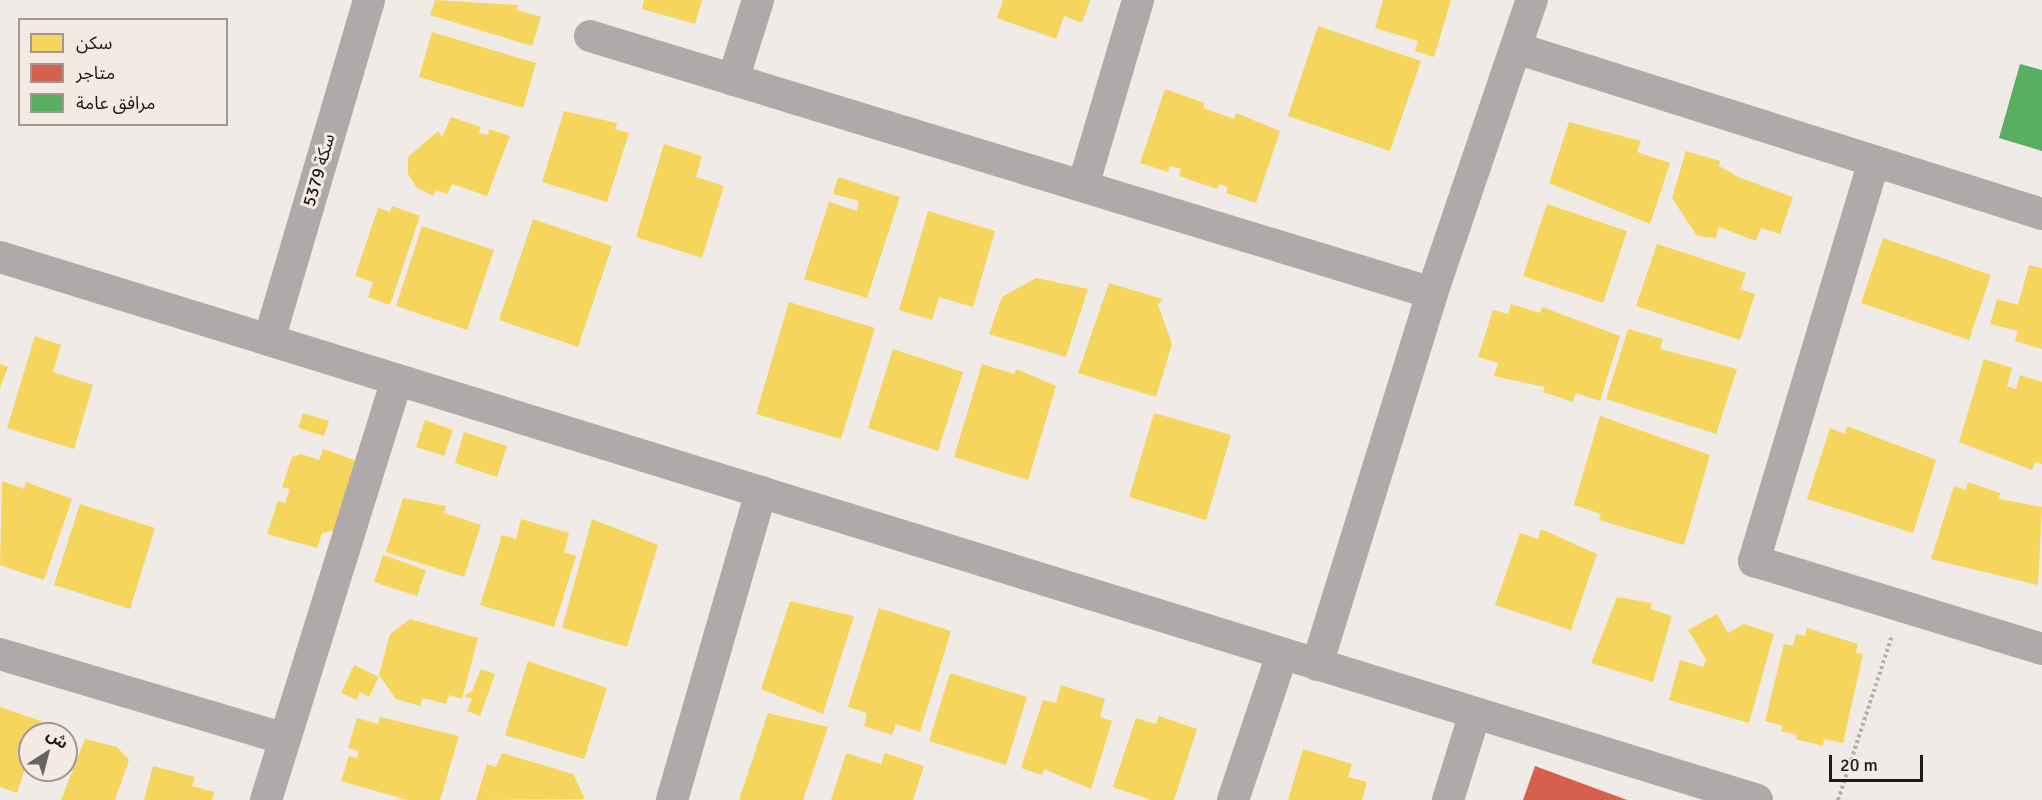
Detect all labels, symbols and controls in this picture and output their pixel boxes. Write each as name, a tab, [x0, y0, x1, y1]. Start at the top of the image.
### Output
legend	[18, 18, 228, 126]
text: سكن	[76, 32, 112, 54]
text: متاجر	[76, 62, 115, 84]
text: مرافق عامة	[76, 92, 155, 114]
street label: سكة 5379	[298, 131, 340, 209]
north arrow	[18, 722, 78, 782]
text: ش	[43, 725, 72, 754]
scale bar	[1832, 743, 1926, 781]
text: 20 m	[1840, 754, 1878, 776]

